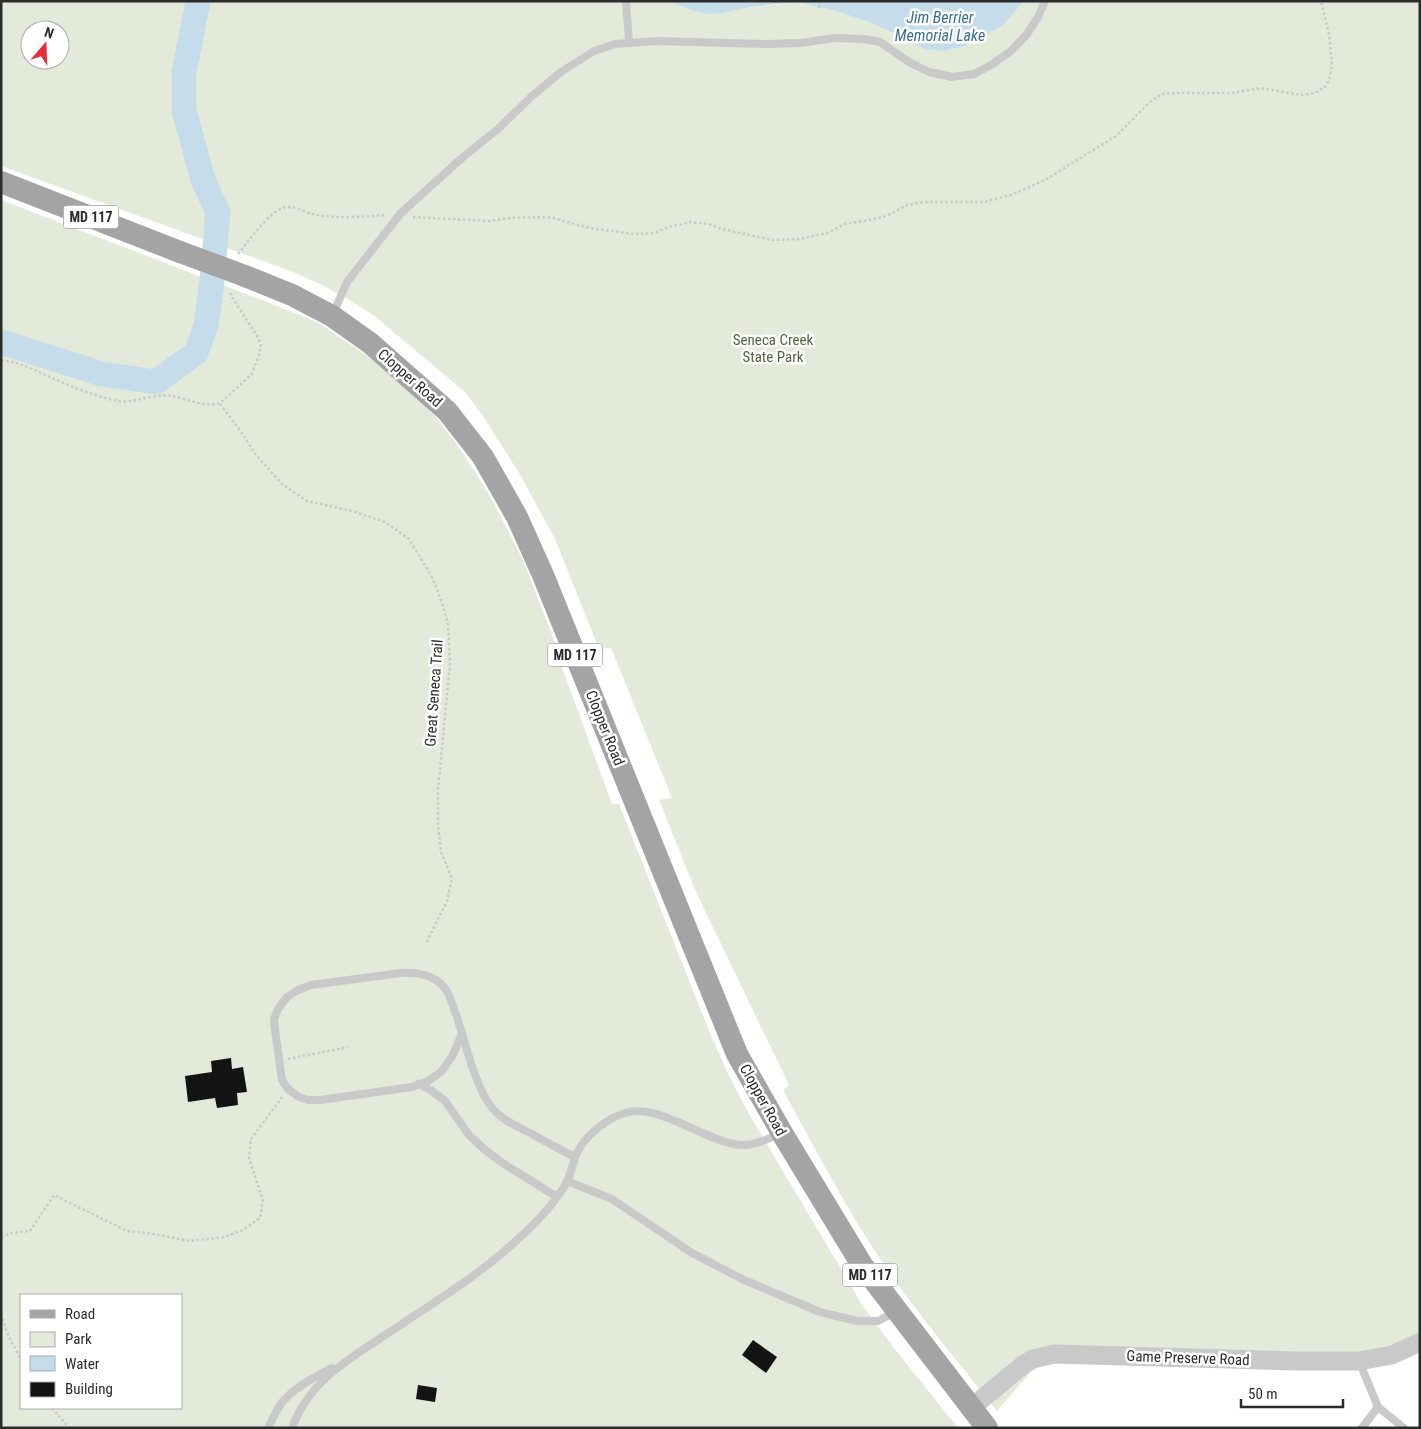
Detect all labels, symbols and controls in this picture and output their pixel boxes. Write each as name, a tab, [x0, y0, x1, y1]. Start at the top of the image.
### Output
water label: Jim Berrier Memorial Lake	[895, 8, 985, 45]
north arrow	[20, 20, 70, 70]
text: N	[43, 24, 56, 42]
road number: MD 117	[64, 206, 118, 228]
park label: Seneca Creek State Park	[733, 331, 813, 366]
street label: Clopper Road	[374, 345, 446, 411]
street label: Great Seneca Trail	[421, 639, 447, 747]
road number: MD 117	[548, 644, 602, 666]
street label: Clopper Road	[582, 688, 628, 768]
street label: Clopper Road	[736, 1061, 790, 1139]
road number: MD 117	[842, 1264, 898, 1286]
legend	[20, 1294, 182, 1409]
text: Road	[65, 1305, 95, 1323]
text: Park	[65, 1330, 92, 1348]
street label: Game Preserve Road	[1126, 1347, 1250, 1369]
text: Water	[65, 1355, 100, 1373]
scale bar	[1241, 1376, 1344, 1408]
text: Building	[65, 1380, 113, 1398]
text: 50 m	[1248, 1385, 1278, 1403]

